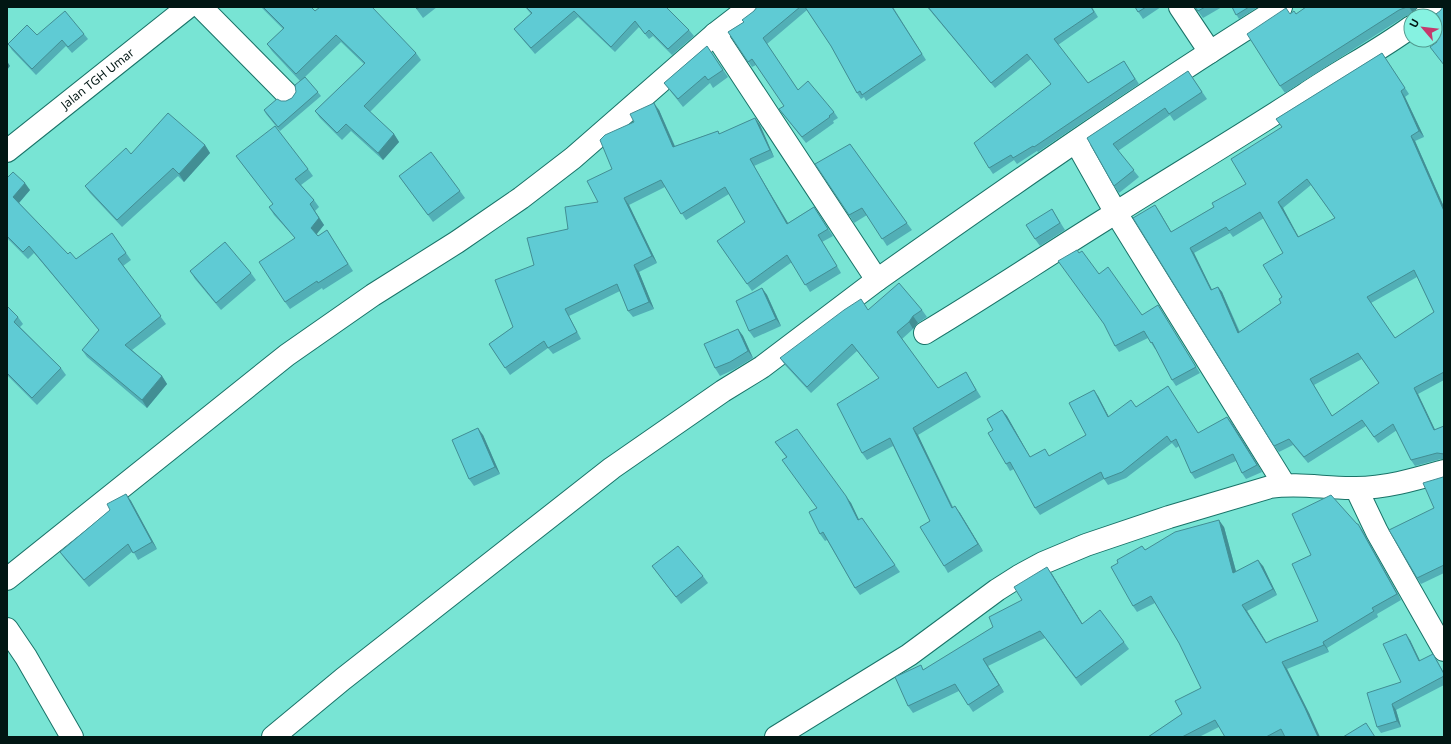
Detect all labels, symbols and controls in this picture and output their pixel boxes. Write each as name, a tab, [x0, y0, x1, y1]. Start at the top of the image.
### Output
north arrow	[1403, 8, 1443, 48]
text: U	[1405, 16, 1422, 30]
street label: Jalan TGH Umar	[56, 44, 138, 113]

